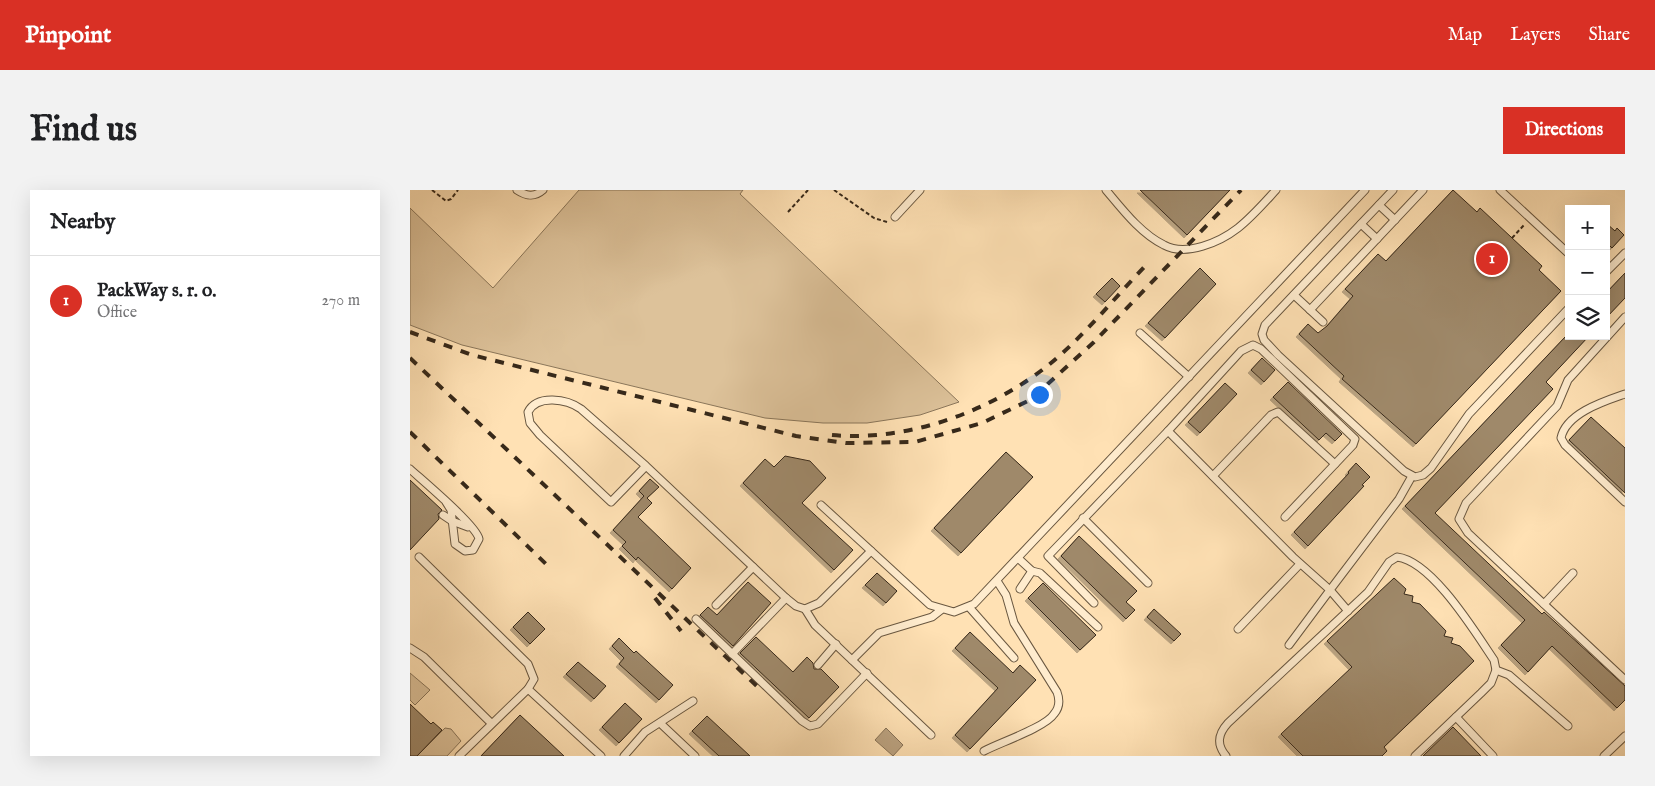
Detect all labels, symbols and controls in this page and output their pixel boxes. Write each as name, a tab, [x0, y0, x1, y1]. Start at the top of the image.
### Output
text: Pinpoint	[25, 20, 111, 51]
text: Map	[1448, 24, 1482, 47]
text: Layers	[1510, 24, 1561, 47]
text: Share	[1589, 24, 1630, 47]
button: Directions	[1503, 107, 1625, 154]
text: Find us	[30, 108, 137, 153]
map controls	[1565, 205, 1610, 340]
button: +	[1565, 205, 1610, 250]
text: Nearby	[50, 209, 115, 236]
pin: 1	[1476, 240, 1508, 278]
button: −	[1565, 250, 1610, 295]
text: PackWay s. r. o.	[97, 279, 216, 303]
text: 1	[63, 291, 69, 311]
text: 270 m	[321, 291, 360, 311]
button: layers	[1565, 295, 1610, 340]
text: Office	[97, 303, 137, 323]
your location	[1027, 382, 1053, 408]

